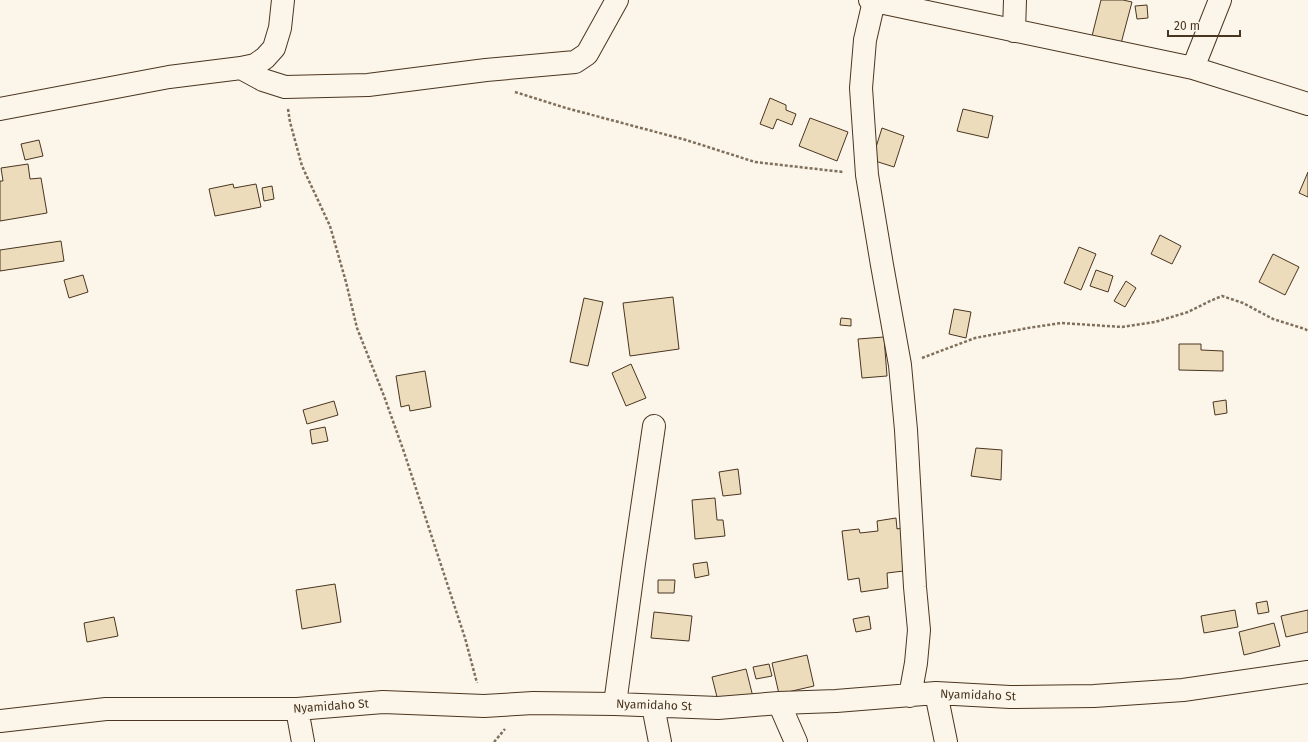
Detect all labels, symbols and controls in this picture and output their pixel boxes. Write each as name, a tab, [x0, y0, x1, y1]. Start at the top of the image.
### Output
scale bar	[1168, 12, 1240, 38]
text: 20 m	[1174, 19, 1200, 33]
street label: Nyamidaho St	[940, 687, 1017, 703]
street label: Nyamidaho St	[293, 696, 370, 716]
street label: Nyamidaho St	[616, 697, 693, 713]

